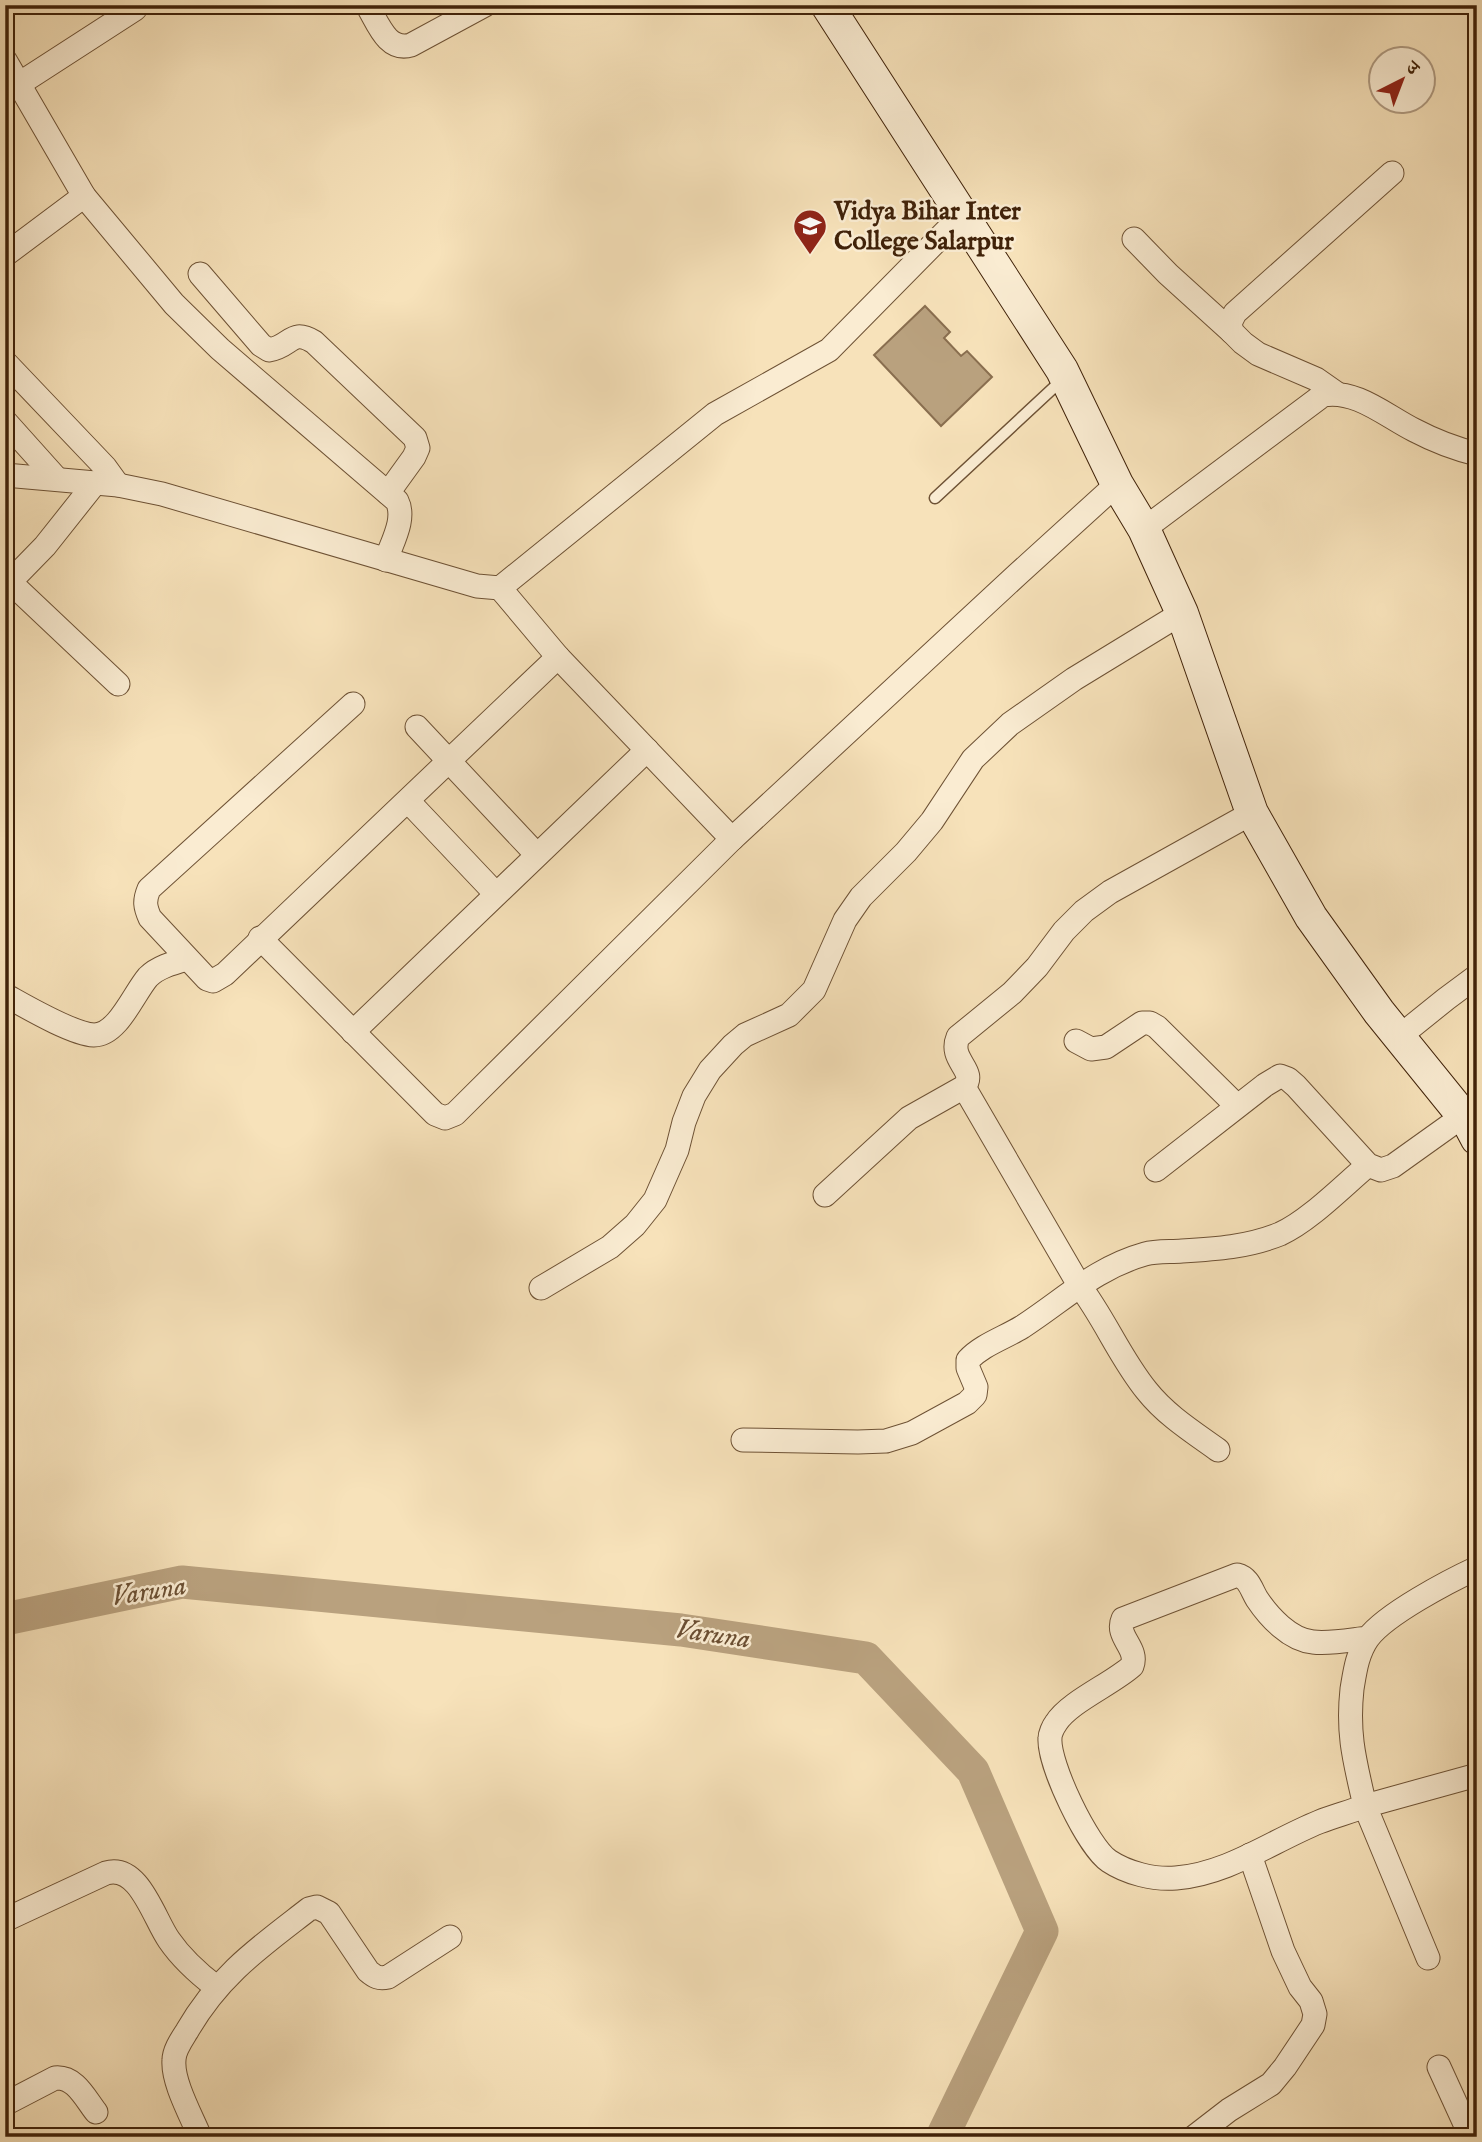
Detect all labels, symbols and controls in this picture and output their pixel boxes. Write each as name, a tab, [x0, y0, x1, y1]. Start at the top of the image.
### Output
north arrow	[1366, 46, 1436, 116]
text: उ	[1399, 55, 1425, 82]
place label: Vidya Bihar Inter College Salarpur	[833, 195, 1021, 258]
school or university icon: Vidya Bihar Inter College Salarpur	[791, 207, 829, 256]
water label: Varuna	[109, 1569, 189, 1615]
water label: Varuna	[673, 1612, 753, 1658]

